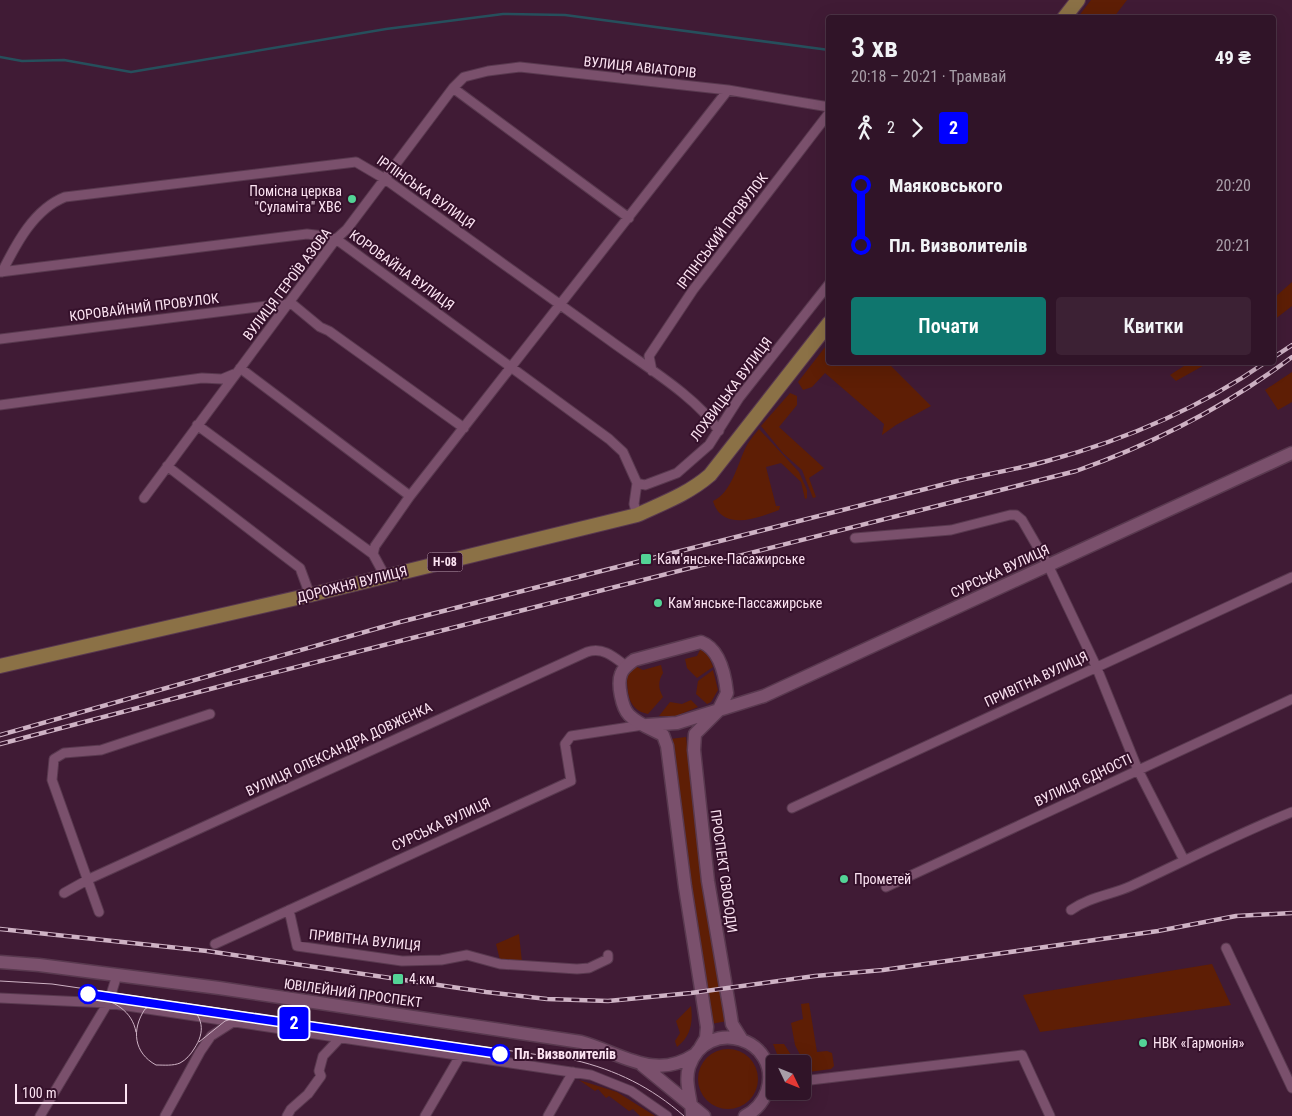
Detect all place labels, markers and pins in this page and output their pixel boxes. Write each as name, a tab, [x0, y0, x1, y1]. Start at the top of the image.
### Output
place label: Помісна церква "Суламіта" ХВЄ	[249, 183, 342, 215]
marker: Помісна церква "Суламіта" ХВЄ	[346, 193, 358, 205]
place label: Кам'янське-Пасажирське	[657, 551, 805, 567]
marker: Кам'янське-Пасажирське	[639, 552, 653, 566]
place label: Кам'янське-Пассажирське	[668, 595, 823, 611]
marker: Кам'янське-Пассажирське	[652, 597, 664, 609]
place label: Прометей	[854, 871, 911, 887]
marker: Прометей	[838, 873, 850, 885]
place label: 4 км	[409, 971, 435, 987]
marker: 4 км	[391, 972, 405, 986]
unlabelled marker	[78, 984, 98, 1004]
place label: НВК «Гармонія»	[1153, 1035, 1244, 1051]
marker: НВК «Гармонія»	[1137, 1037, 1149, 1049]
marker: Пл. Визволителів	[490, 1044, 510, 1064]
place label: Пл. Визволителів	[514, 1046, 616, 1062]

